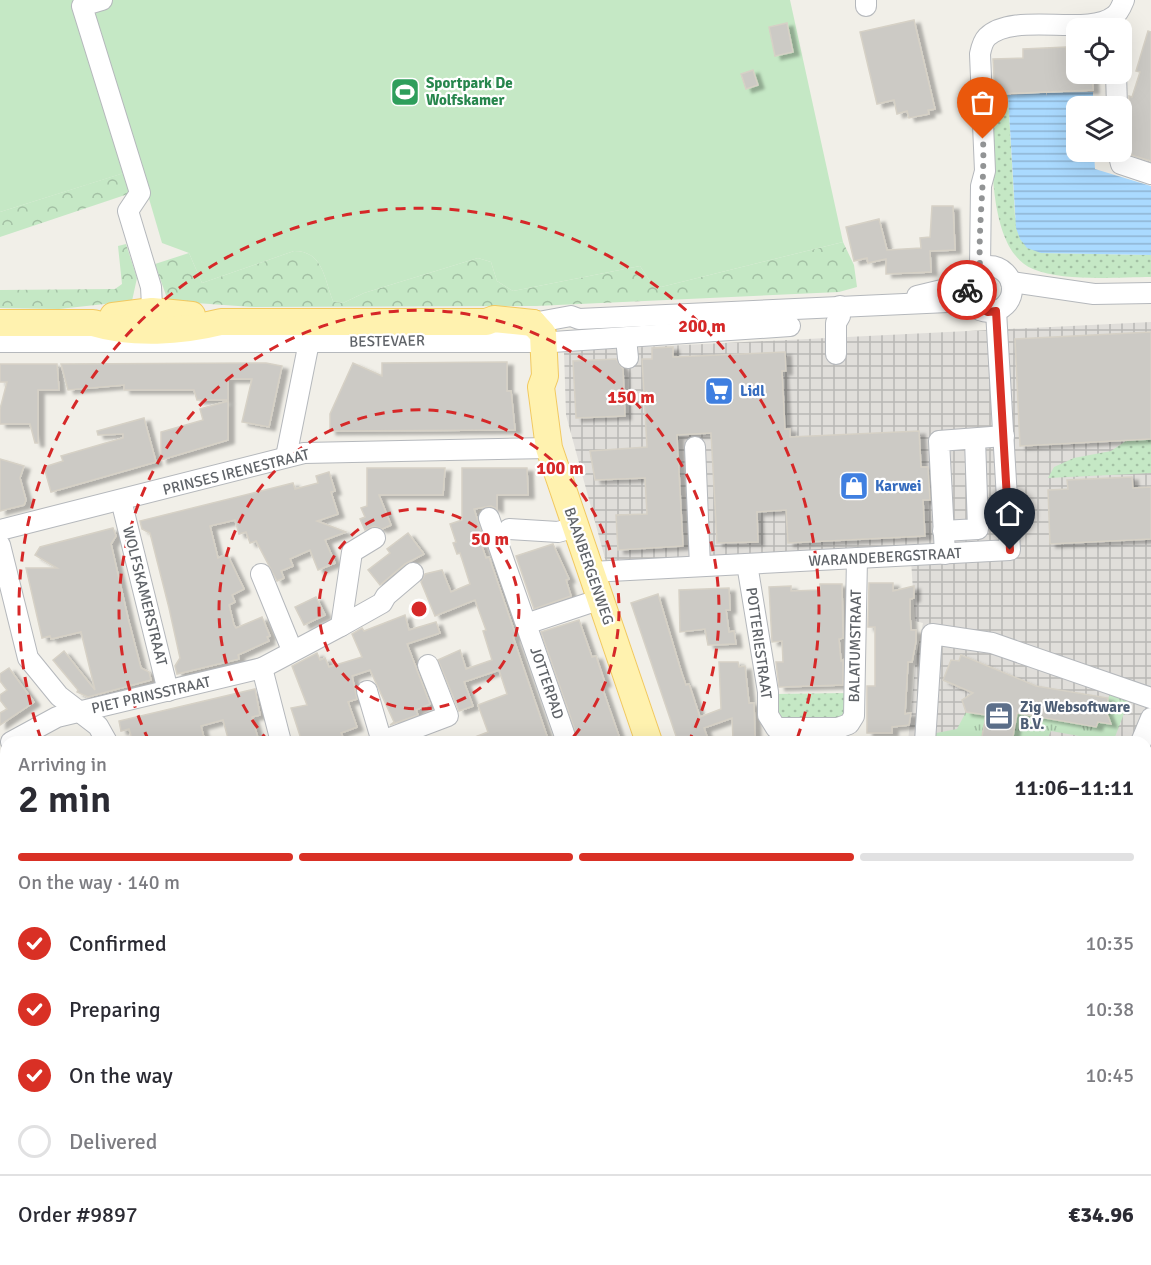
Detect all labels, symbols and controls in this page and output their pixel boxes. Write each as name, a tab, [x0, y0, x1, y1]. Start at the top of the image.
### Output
map controls	[1066, 18, 1132, 162]
button: locate	[1066, 18, 1132, 84]
place label: Sportpark De Wolfskamer	[426, 74, 513, 109]
sports icon: Sportpark De Wolfskamer	[389, 76, 421, 108]
pin	[957, 77, 1008, 139]
icon: bag	[966, 86, 999, 119]
button: layers	[1066, 96, 1132, 162]
courier	[937, 260, 997, 320]
icon: bike	[951, 274, 984, 307]
text: 200 m	[678, 315, 726, 337]
street label: BESTEVAER	[349, 331, 425, 351]
supermarket icon: Lidl	[703, 375, 735, 407]
place label: Lidl	[740, 382, 765, 400]
text: 150 m	[607, 386, 655, 408]
street label: PRINSES IRENESTRAAT	[161, 445, 312, 499]
text: 100 m	[536, 457, 584, 479]
shop icon: Karwei	[838, 470, 870, 502]
place label: Karwei	[875, 477, 922, 495]
pin	[984, 488, 1035, 550]
icon: home	[993, 497, 1026, 530]
street label: BAANBERGENWEG	[560, 505, 618, 627]
street label: WOLFSKAMERSTRAAT	[119, 524, 171, 668]
text: 50 m	[471, 528, 509, 550]
street label: WARANDEBERGSTRAAT	[808, 544, 963, 570]
street label: POTTERIESTRAAT	[742, 586, 776, 701]
street label: BALATUMSTRAAT	[845, 589, 865, 703]
centre of rings	[409, 599, 429, 619]
street label: JOTTERPAD	[526, 644, 568, 722]
street label: PIET PRINSSTRAAT	[90, 672, 213, 717]
place label: Zig Websoftware B.V.	[1020, 698, 1130, 733]
office icon: Zig Websoftware B.V.	[983, 700, 1015, 732]
text: Arriving in	[18, 752, 107, 777]
text: 11:06–11:11	[1015, 774, 1134, 801]
text: 2 min	[18, 775, 111, 823]
text: On the way · 140 m	[18, 870, 180, 895]
icon: check	[18, 927, 51, 960]
text: Confirmed	[69, 930, 167, 957]
text: 10:35	[1085, 931, 1134, 956]
icon: check	[18, 993, 51, 1026]
text: Preparing	[69, 996, 161, 1023]
text: 10:38	[1085, 997, 1134, 1022]
icon: check	[18, 1059, 51, 1092]
text: On the way	[69, 1062, 173, 1089]
text: 10:45	[1085, 1063, 1134, 1088]
text: Delivered	[69, 1128, 157, 1155]
text: Order #9897	[18, 1201, 138, 1228]
text: €34.96	[1068, 1201, 1134, 1228]

